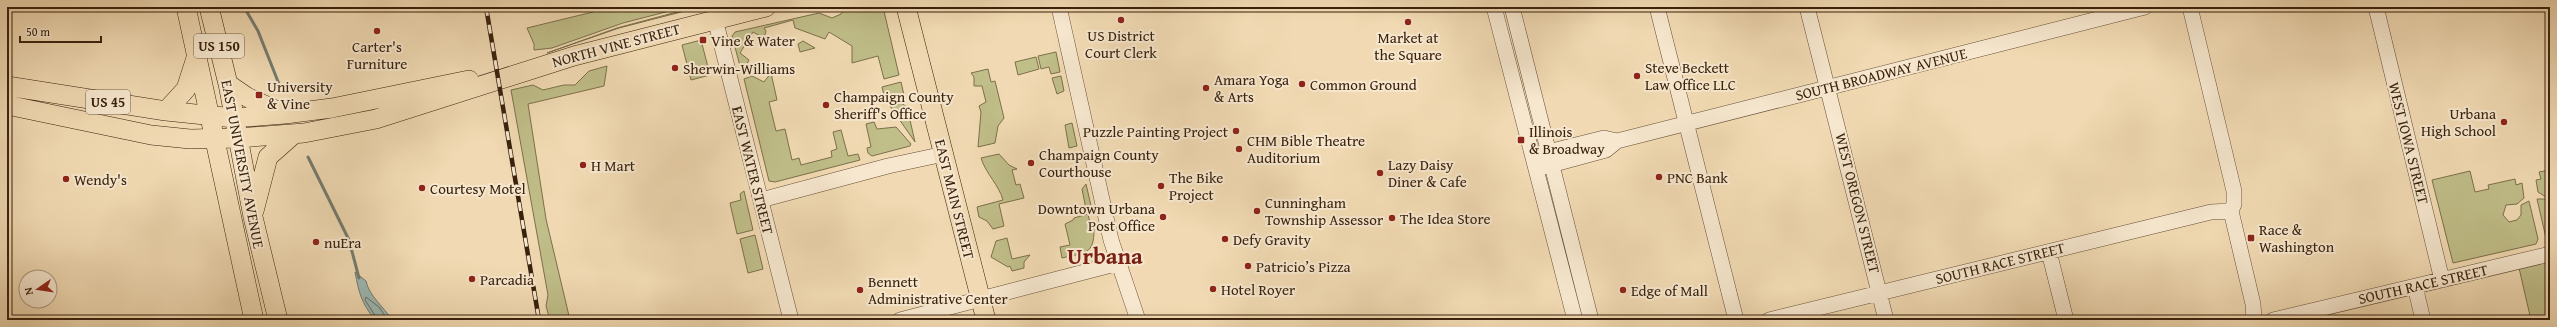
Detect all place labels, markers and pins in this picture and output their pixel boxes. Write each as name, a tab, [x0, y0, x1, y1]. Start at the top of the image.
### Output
marker: US District Court Clerk	[1116, 15, 1126, 25]
marker: Market at the Square	[1403, 17, 1413, 27]
place label: US District Court Clerk	[1085, 25, 1157, 63]
marker: Carter's Furniture	[372, 26, 382, 36]
place label: Market at the Square	[1374, 27, 1442, 65]
place label: Vine & Water	[711, 30, 795, 51]
marker: Vine & Water	[698, 35, 708, 45]
place label: Carter's Furniture	[347, 36, 407, 74]
place label: Steve Beckett Law Office LLC	[1645, 57, 1736, 95]
place label: Sherwin-Williams	[683, 58, 795, 79]
marker: Sherwin-Williams	[670, 63, 680, 73]
place label: Amara Yoga & Arts	[1214, 69, 1289, 107]
marker: Steve Beckett Law Office LLC	[1632, 71, 1642, 81]
place label: Common Ground	[1310, 74, 1417, 95]
place label: University & Vine	[267, 76, 333, 114]
marker: Common Ground	[1297, 79, 1307, 89]
marker: Amara Yoga & Arts	[1201, 83, 1211, 93]
place label: Champaign County Sheriff's Office	[834, 86, 954, 124]
marker: University & Vine	[254, 90, 264, 100]
marker: Champaign County Sheriff's Office	[821, 100, 831, 110]
place label: Urbana High School	[2421, 103, 2496, 141]
marker: Urbana High School	[2499, 117, 2509, 127]
place label: Puzzle Painting Project	[1083, 121, 1229, 142]
place label: Illinois & Broadway	[1529, 121, 1605, 159]
marker: Puzzle Painting Project	[1231, 126, 1241, 136]
place label: CHM Bible Theatre Auditorium	[1247, 130, 1365, 168]
marker: Illinois & Broadway	[1516, 135, 1526, 145]
place label: Champaign County Courthouse	[1039, 144, 1159, 182]
marker: CHM Bible Theatre Auditorium	[1234, 144, 1244, 154]
place label: Lazy Daisy Diner & Cafe	[1388, 154, 1467, 192]
place label: H Mart	[591, 155, 636, 176]
marker: Champaign County Courthouse	[1026, 158, 1036, 168]
marker: H Mart	[578, 160, 588, 170]
place label: The Bike Project	[1169, 167, 1223, 205]
place label: PNC Bank	[1667, 167, 1728, 188]
marker: Lazy Daisy Diner & Cafe	[1375, 168, 1385, 178]
place label: Wendy's	[74, 169, 127, 190]
marker: PNC Bank	[1654, 172, 1664, 182]
marker: Wendy's	[61, 174, 71, 184]
place label: Courtesy Motel	[430, 178, 526, 199]
marker: The Bike Project	[1156, 181, 1166, 191]
marker: Courtesy Motel	[417, 183, 427, 193]
place label: Cunningham Township Assessor	[1265, 192, 1383, 230]
place label: Downtown Urbana Post Office	[1038, 198, 1155, 236]
marker: Cunningham Township Assessor	[1252, 206, 1262, 216]
place label: The Idea Store	[1400, 208, 1491, 229]
marker: Downtown Urbana Post Office	[1158, 212, 1168, 222]
marker: The Idea Store	[1387, 213, 1397, 223]
place label: Race & Washington	[2259, 219, 2335, 257]
place label: Defy Gravity	[1233, 229, 1311, 250]
place label: nuEra	[324, 232, 361, 253]
marker: Race & Washington	[2246, 233, 2256, 243]
marker: Defy Gravity	[1220, 234, 1230, 244]
marker: nuEra	[311, 237, 321, 247]
place label: Patricio’s Pizza	[1256, 256, 1351, 277]
marker: Patricio’s Pizza	[1243, 261, 1253, 271]
place label: Parcadia	[480, 269, 534, 290]
place label: Bennett Administrative Center	[868, 271, 1008, 309]
marker: Parcadia	[467, 274, 477, 284]
place label: Hotel Royer	[1221, 279, 1295, 300]
place label: Edge of Mall	[1631, 280, 1708, 301]
marker: Hotel Royer	[1208, 284, 1218, 294]
marker: Bennett Administrative Center	[855, 285, 865, 295]
marker: Edge of Mall	[1618, 285, 1628, 295]

